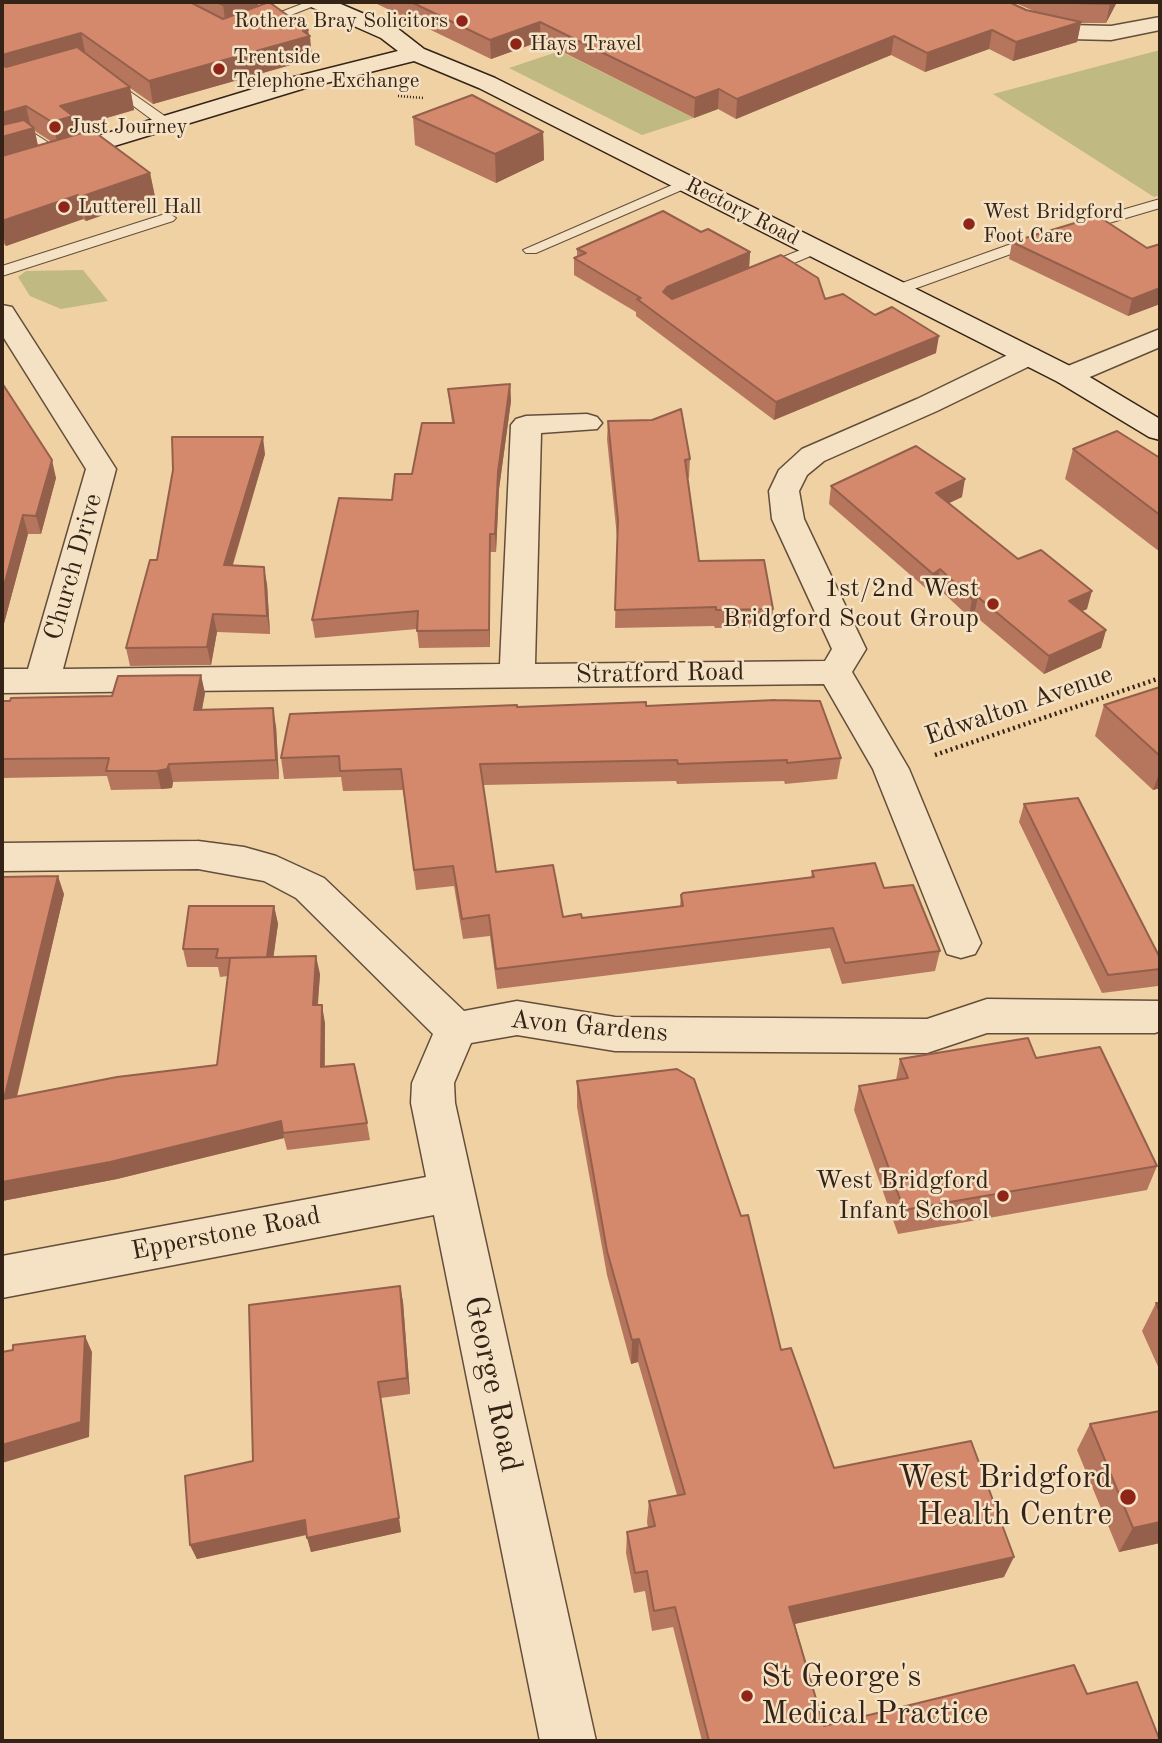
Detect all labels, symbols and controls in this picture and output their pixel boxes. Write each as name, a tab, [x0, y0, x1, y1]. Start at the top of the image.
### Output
place label: Rothera Bray Solicitors	[234, 8, 448, 34]
marker: Rothera Bray Solicitors	[454, 13, 470, 29]
place label: Hays Travel	[530, 31, 641, 57]
marker: Hays Travel	[508, 36, 524, 52]
place label: Trentside Telephone Exchange	[233, 44, 419, 94]
marker: Trentside Telephone Exchange	[211, 61, 227, 77]
place label: Just Journey	[69, 114, 188, 140]
marker: Just Journey	[47, 119, 63, 135]
street label: Rectory Road	[681, 173, 803, 251]
place label: Lutterell Hall	[78, 194, 201, 220]
marker: Lutterell Hall	[56, 199, 72, 215]
place label: West Bridgford Foot Care	[983, 199, 1123, 249]
marker: West Bridgford Foot Care	[961, 216, 977, 232]
street label: Church Drive	[38, 490, 110, 644]
place label: 1st/2nd West Bridgford Scout Group	[723, 573, 979, 634]
marker: 1st/2nd West Bridgford Scout Group	[985, 596, 1001, 612]
street label: Stratford Road	[575, 657, 745, 691]
street label: Edwalton Avenue	[921, 659, 1117, 753]
street label: Avon Gardens	[509, 1005, 669, 1049]
place label: West Bridgford Infant School	[815, 1165, 989, 1226]
marker: West Bridgford Infant School	[995, 1188, 1011, 1204]
street label: Epperstone Road	[129, 1200, 323, 1268]
street label: George Road	[455, 1292, 529, 1476]
place label: West Bridgford Health Centre	[898, 1460, 1112, 1535]
marker: West Bridgford Health Centre	[1118, 1487, 1138, 1507]
place label: St George's Medical Practice	[761, 1659, 988, 1734]
marker: St George's Medical Practice	[739, 1688, 755, 1704]

